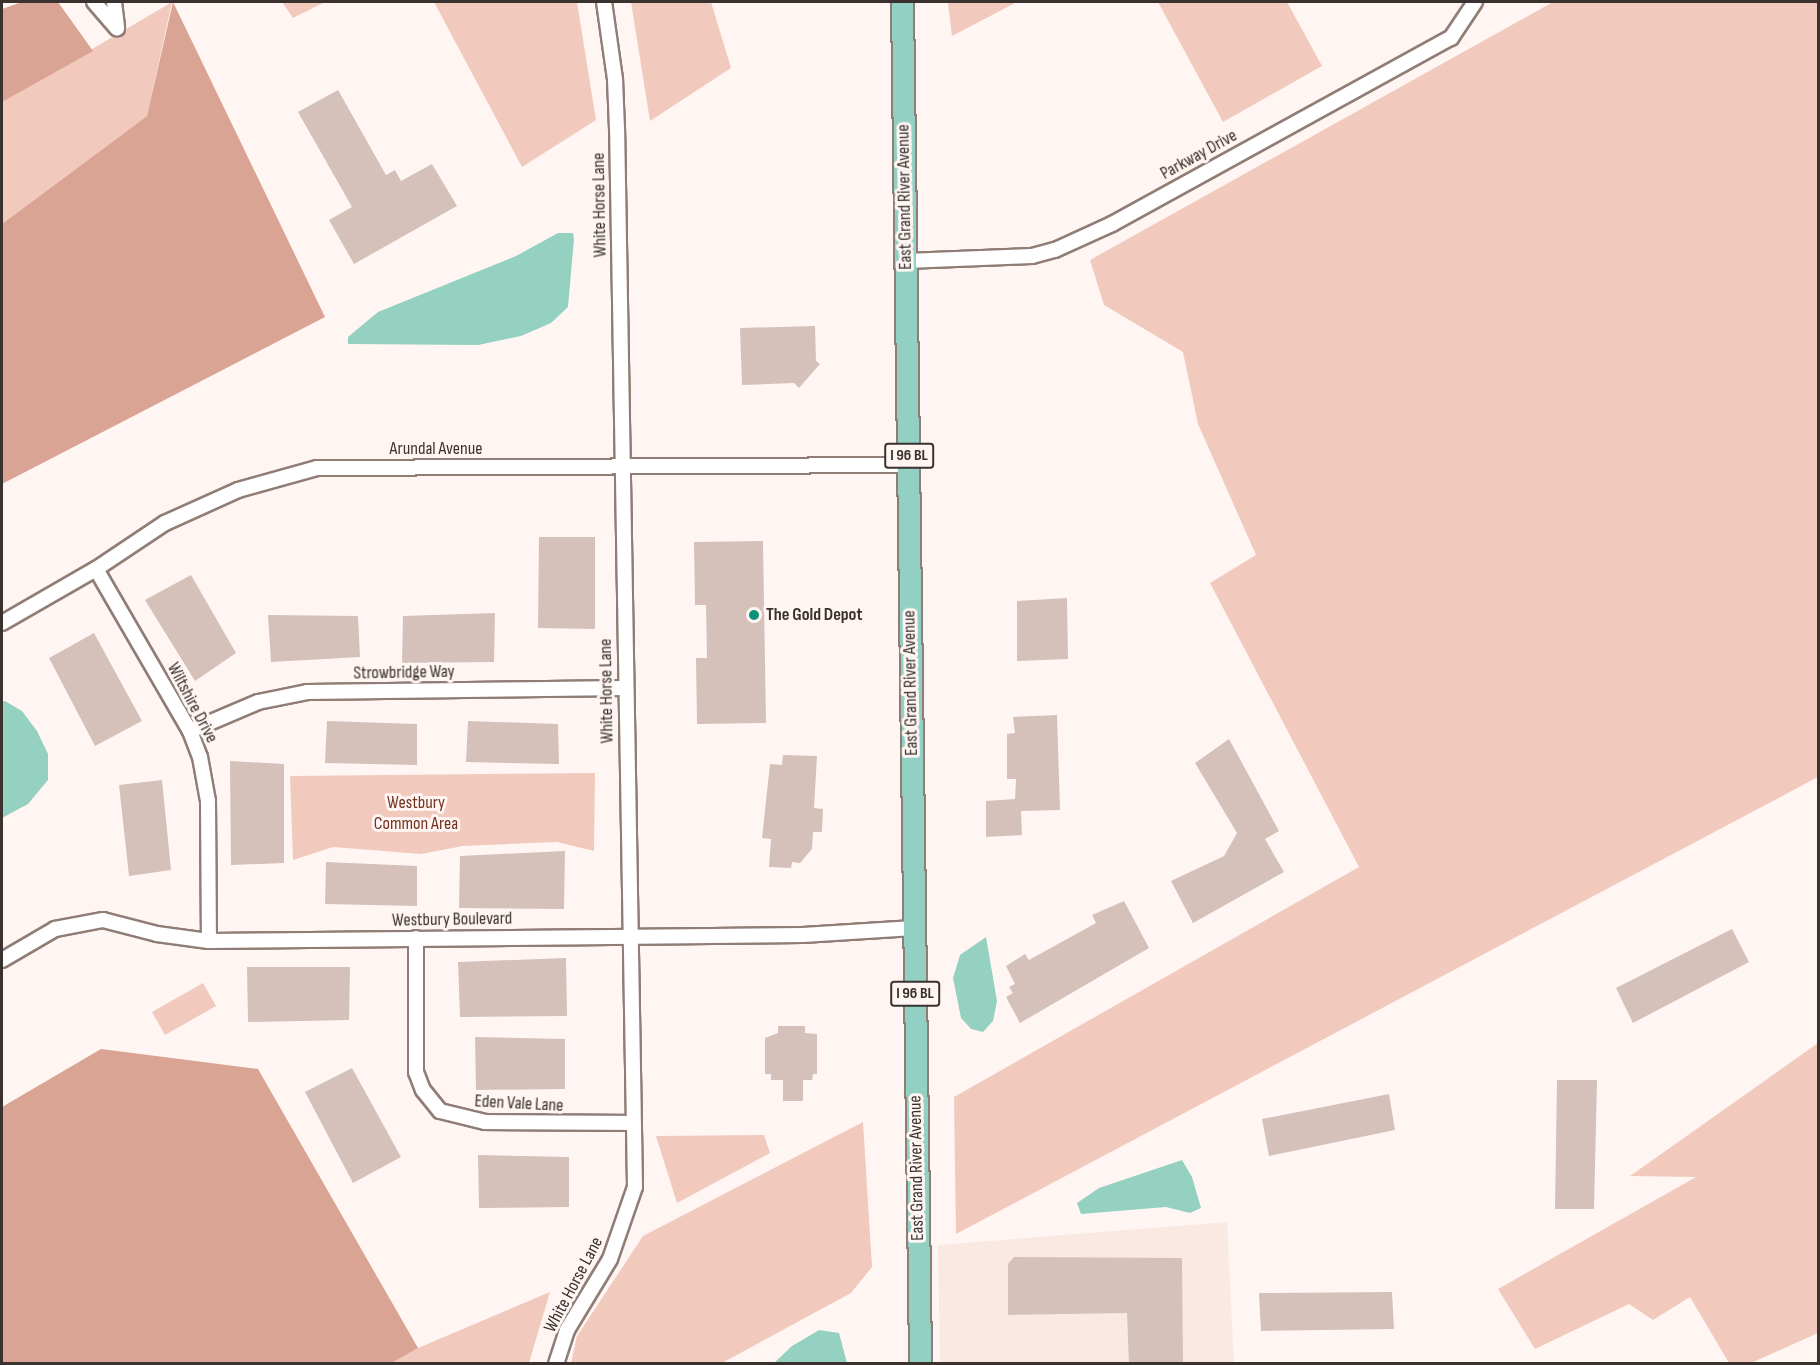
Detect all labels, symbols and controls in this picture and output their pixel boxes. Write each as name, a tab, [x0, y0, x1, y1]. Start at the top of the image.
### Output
street label: East Grand River Avenue	[893, 124, 917, 270]
street label: Parkway Drive	[1157, 125, 1241, 185]
street label: White Horse Lane	[588, 152, 612, 258]
street label: Arundal Avenue	[389, 438, 483, 460]
road number: I 96 BL	[884, 443, 934, 469]
place label: The Gold Depot	[766, 604, 862, 626]
marker: The Gold Depot	[747, 608, 761, 622]
street label: East Grand River Avenue	[899, 610, 923, 756]
street label: White Horse Lane	[595, 638, 619, 744]
street label: Wiltshire Drive	[162, 659, 222, 747]
street label: Strowbridge Way	[353, 661, 455, 685]
park label: Westbury Common Area	[374, 793, 458, 836]
street label: Westbury Boulevard	[392, 908, 512, 932]
road number: I 96 BL	[890, 981, 940, 1007]
street label: Eden Vale Lane	[474, 1091, 564, 1117]
street label: East Grand River Avenue	[905, 1095, 929, 1241]
street label: White Horse Lane	[540, 1234, 608, 1336]

